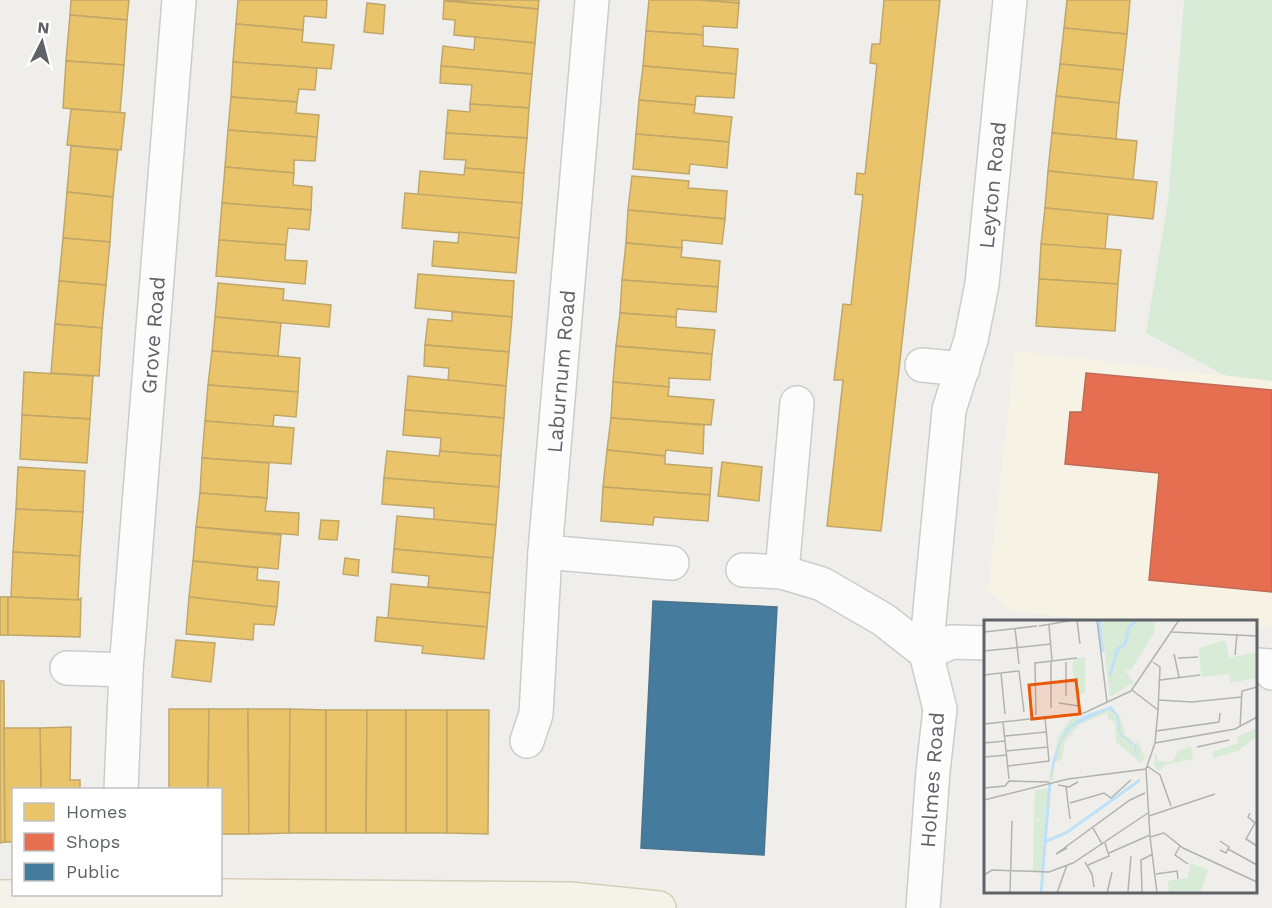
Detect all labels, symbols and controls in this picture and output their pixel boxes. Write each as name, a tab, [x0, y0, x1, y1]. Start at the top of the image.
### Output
north arrow	[12, 12, 72, 72]
text: N	[37, 18, 50, 38]
street label: Leyton Road	[973, 120, 1010, 250]
street label: Grove Road	[135, 276, 170, 395]
street label: Laburnum Road	[541, 289, 580, 454]
inset map	[984, 620, 1257, 893]
street label: Holmes Road	[915, 711, 949, 849]
legend	[12, 788, 222, 896]
text: Homes	[66, 801, 127, 822]
text: Shops	[66, 831, 120, 852]
text: Public	[66, 861, 120, 882]

